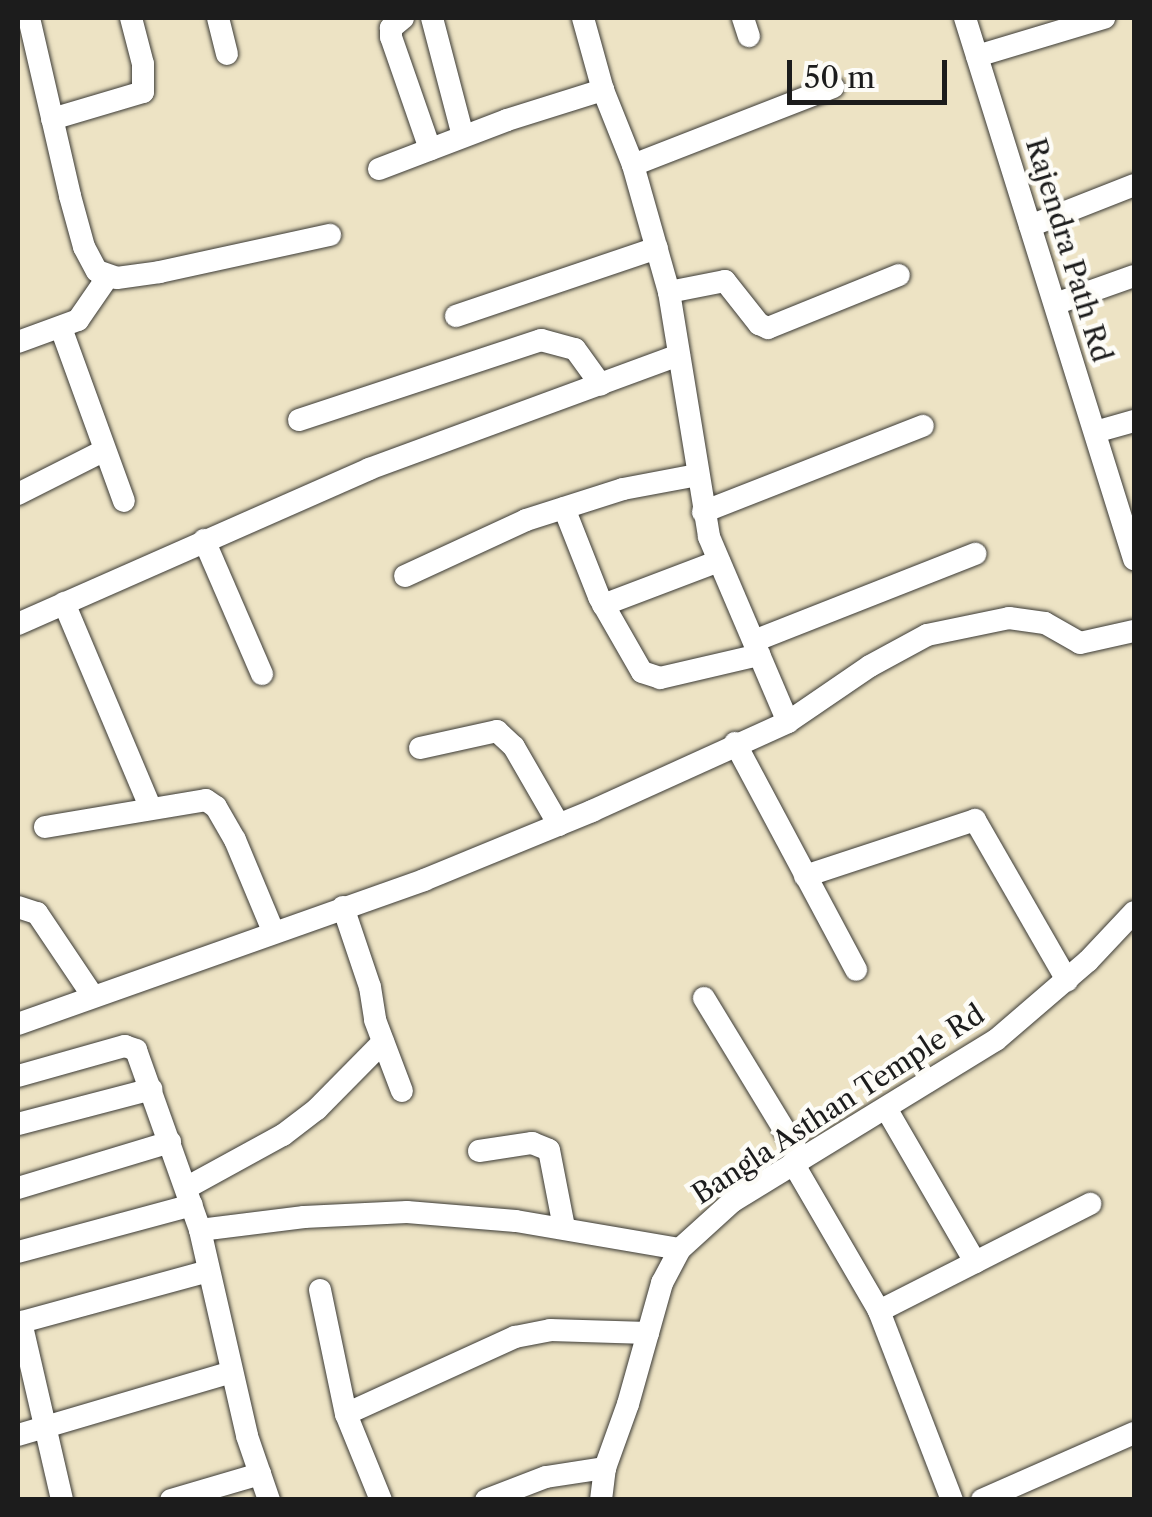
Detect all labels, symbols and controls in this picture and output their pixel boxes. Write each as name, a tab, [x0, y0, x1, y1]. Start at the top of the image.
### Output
scale bar	[792, 40, 952, 102]
text: 50 m	[804, 59, 875, 96]
street label: Rajendra Path Rd	[1019, 134, 1119, 366]
street label: Bangla Asthan Temple Rd	[685, 996, 991, 1212]

